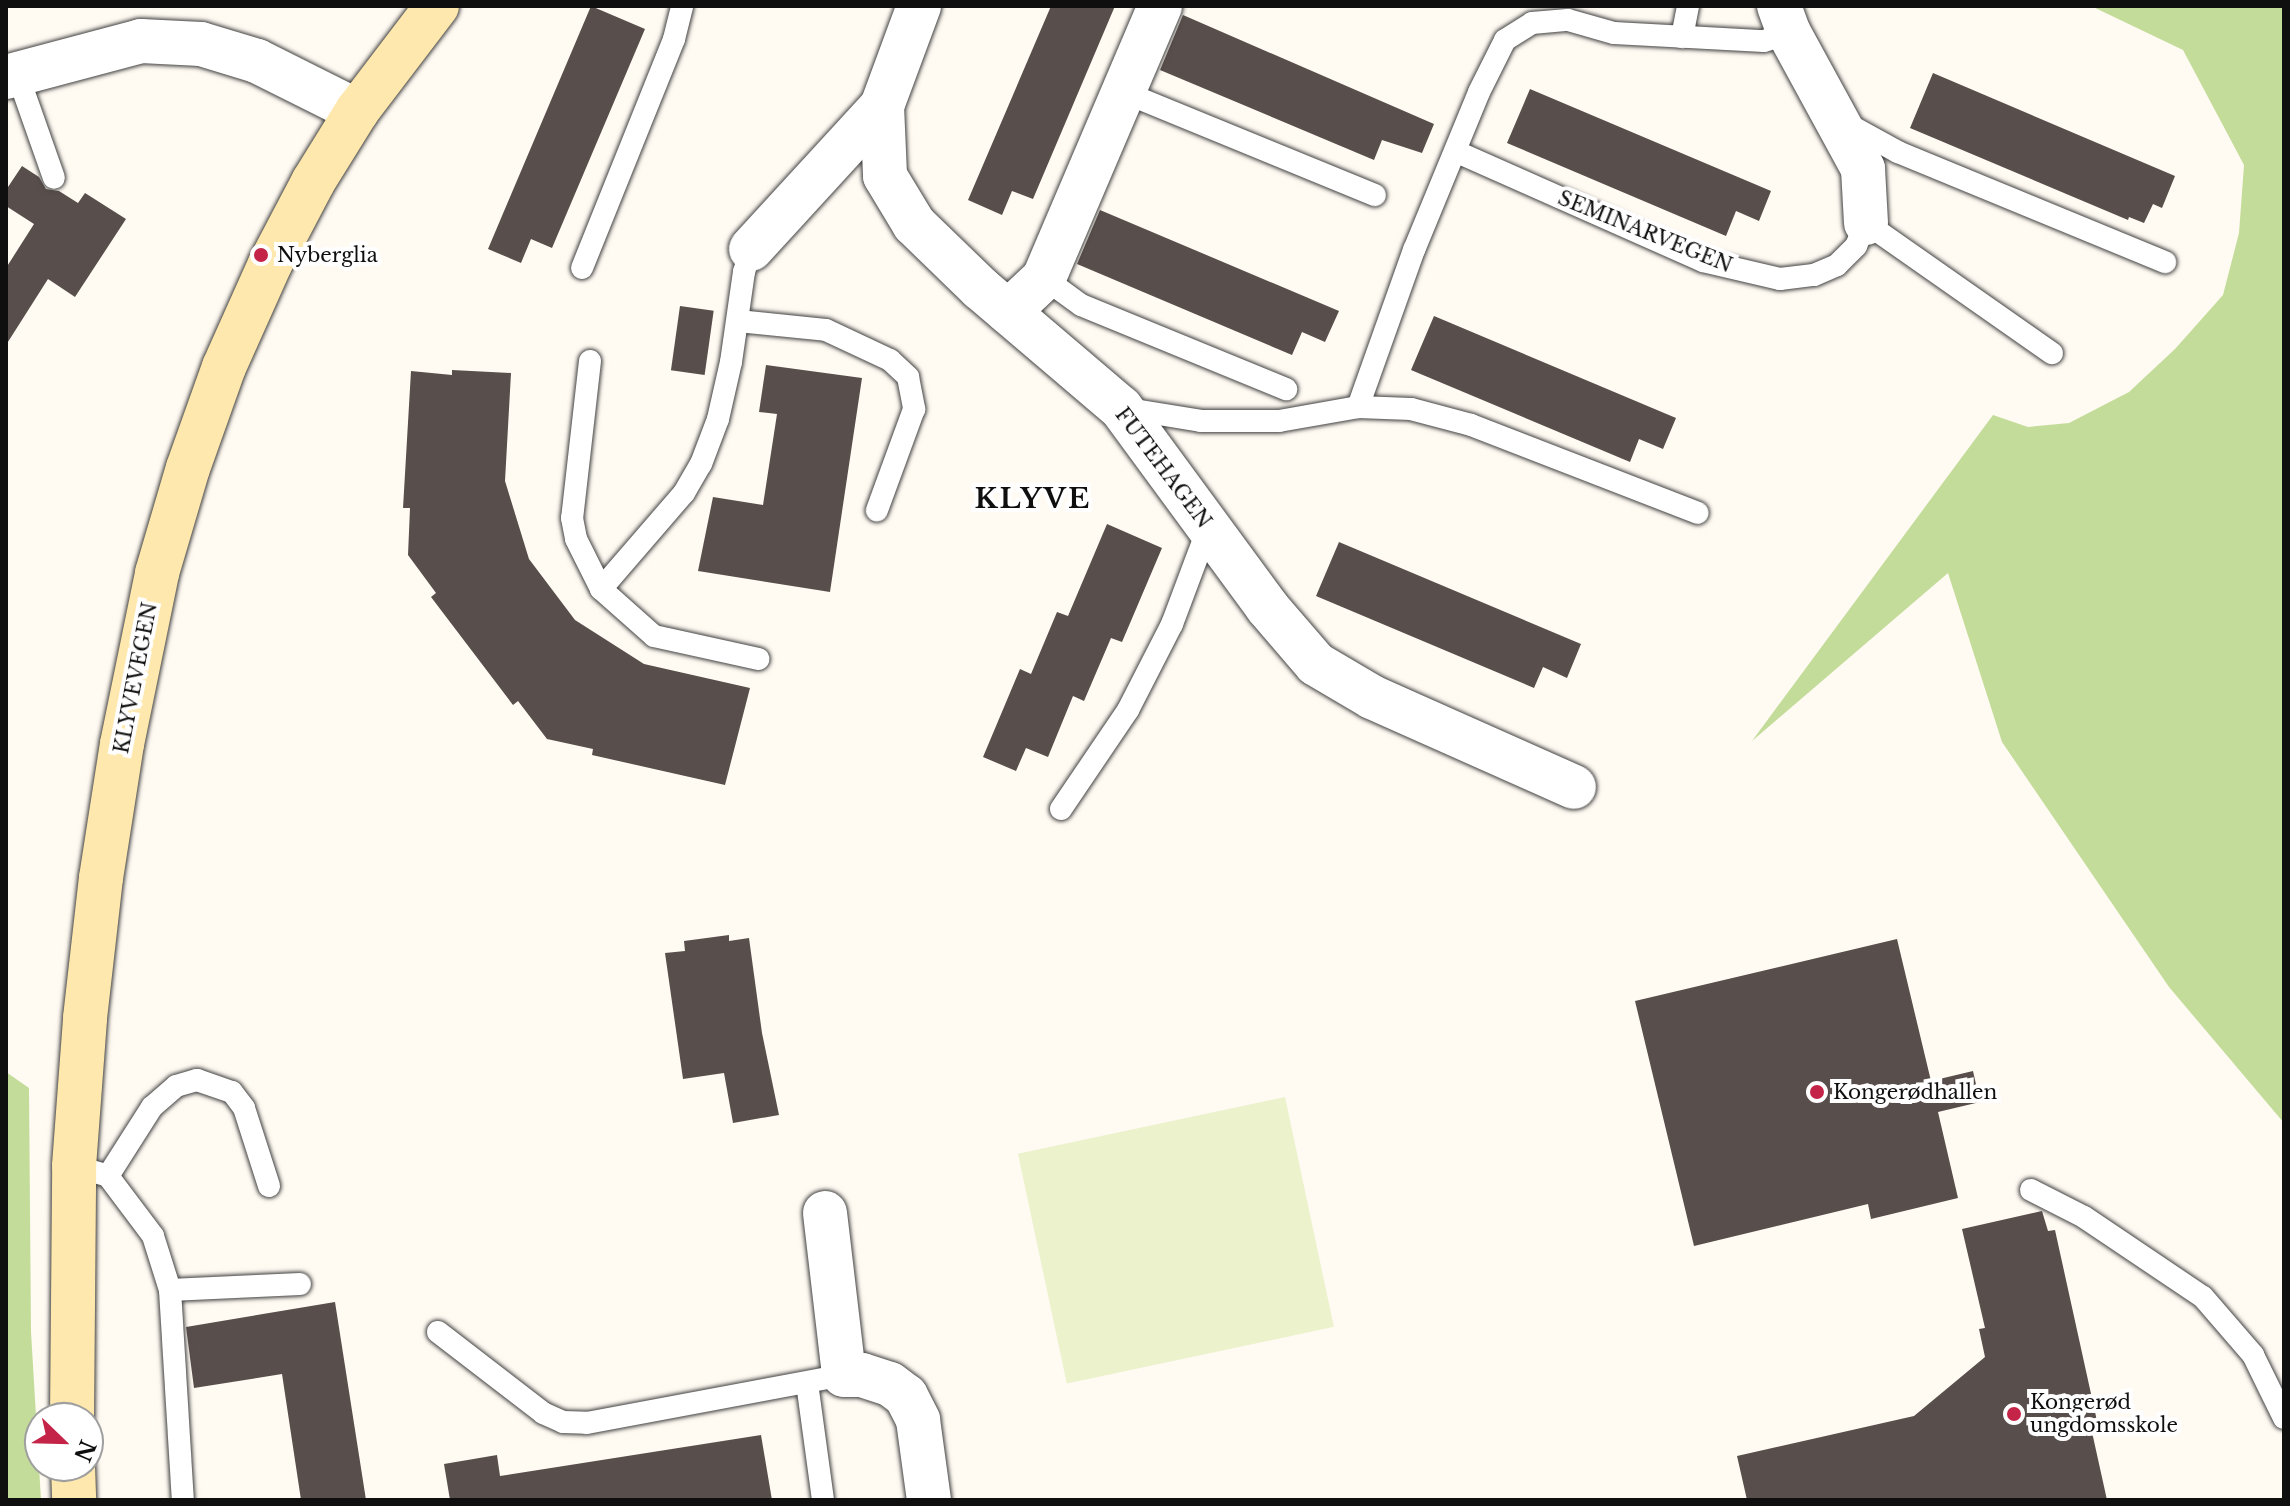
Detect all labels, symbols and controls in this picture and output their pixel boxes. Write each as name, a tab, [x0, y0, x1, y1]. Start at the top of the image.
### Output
street label: SEMINARVEGEN	[1554, 186, 1736, 278]
place label: Nyberglia	[277, 243, 378, 267]
marker: Nyberglia	[252, 246, 270, 264]
street label: FUTEHAGEN	[1110, 403, 1216, 533]
district label: KLYVE	[975, 482, 1091, 516]
street label: KLYVEVEGEN	[110, 600, 162, 756]
place label: Kongerødhallen	[1833, 1080, 1997, 1104]
marker: Kongerødhallen	[1808, 1083, 1826, 1101]
place label: Kongerød ungdomsskole	[2030, 1390, 2178, 1437]
north arrow	[24, 1402, 104, 1482]
marker: Kongerød ungdomsskole	[2005, 1405, 2023, 1423]
text: N	[68, 1436, 101, 1466]

